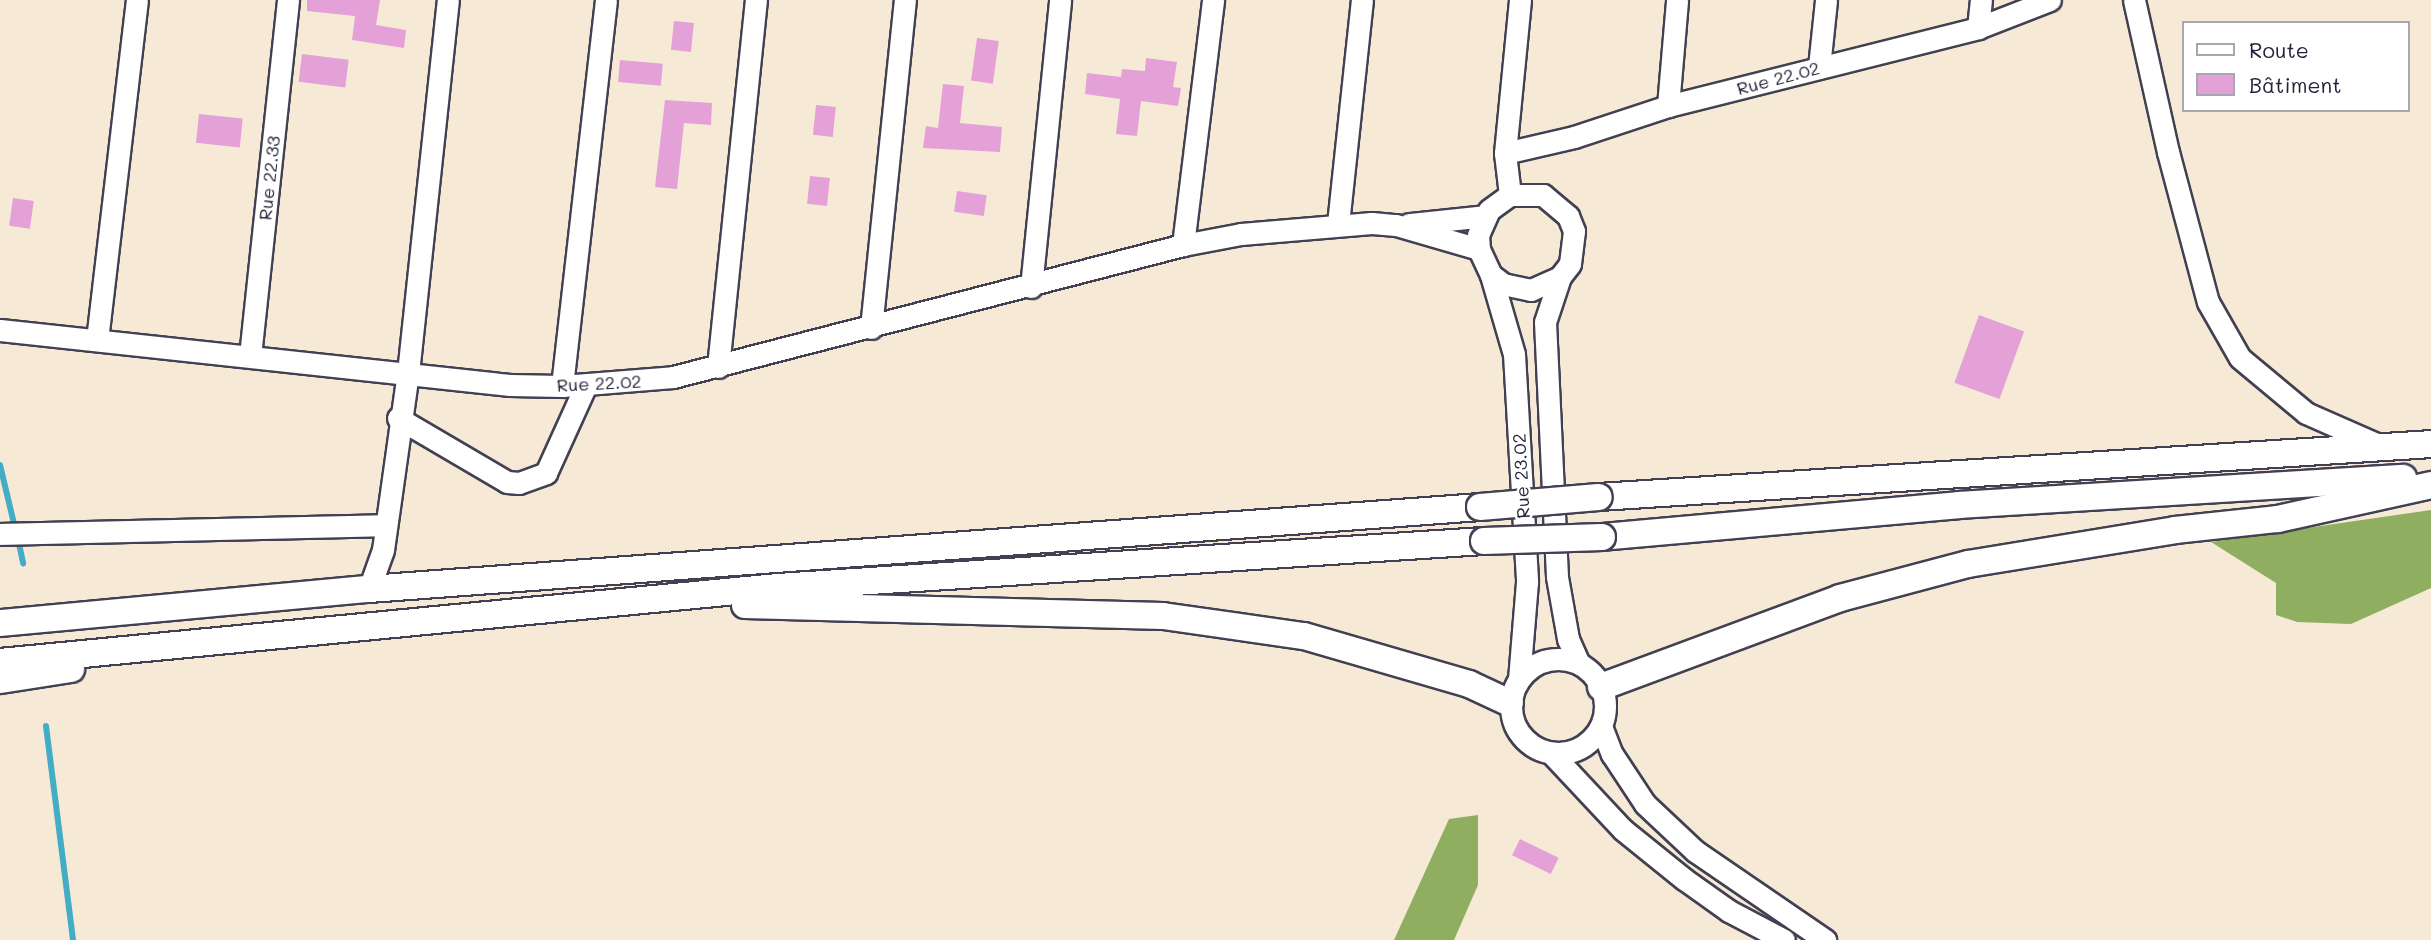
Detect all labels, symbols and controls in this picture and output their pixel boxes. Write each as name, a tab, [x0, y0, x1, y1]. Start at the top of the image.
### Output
legend	[2182, 21, 2410, 112]
text: Route	[2249, 36, 2309, 63]
street label: Rue 22.02	[1734, 57, 1822, 99]
text: Bâtiment	[2249, 71, 2341, 98]
street label: Rue 22.33	[254, 135, 284, 221]
street label: Rue 22.02	[556, 370, 642, 396]
street label: Rue 23.02	[1508, 433, 1534, 519]

